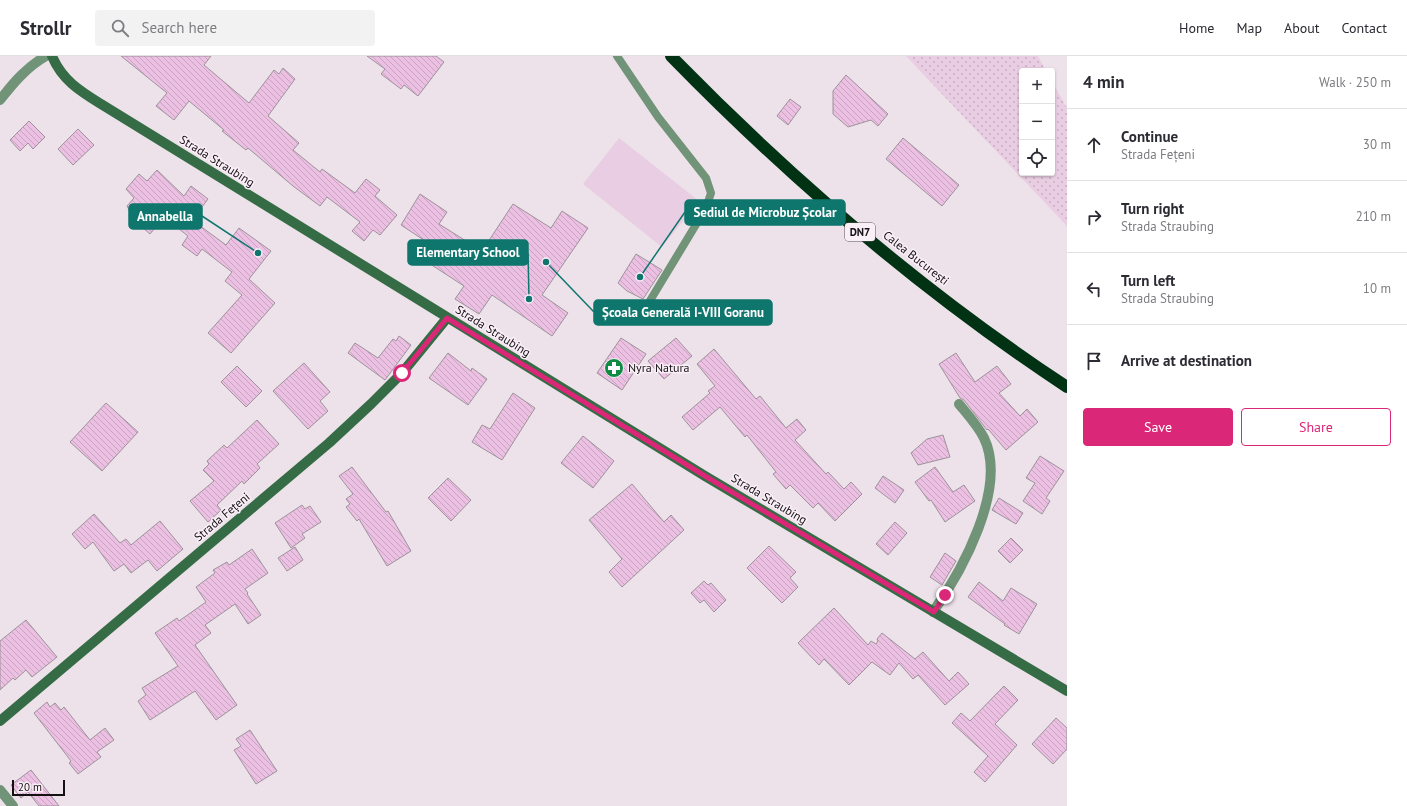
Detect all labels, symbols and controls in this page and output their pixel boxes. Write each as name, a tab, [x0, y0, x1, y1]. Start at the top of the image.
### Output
search box	[95, 10, 375, 46]
text: Strollr	[20, 16, 71, 40]
icon: search	[109, 17, 131, 39]
text: Search here	[141, 18, 217, 37]
text: Home	[1179, 19, 1214, 37]
text: Map	[1236, 19, 1262, 37]
text: About	[1284, 19, 1320, 37]
text: Contact	[1342, 19, 1387, 37]
map controls	[1019, 68, 1055, 176]
button: +	[1019, 68, 1055, 104]
text: 4 min	[1083, 71, 1124, 93]
text: Walk · 250 m	[1319, 74, 1391, 91]
button: −	[1019, 104, 1055, 140]
text: Continue	[1121, 127, 1178, 146]
street label: Strada Straubing	[177, 131, 258, 190]
icon: ahead	[1083, 134, 1105, 156]
text: 30 m	[1363, 136, 1391, 153]
button: locate	[1019, 140, 1055, 176]
text: Strada Fețeni	[1121, 146, 1195, 163]
text: Turn right	[1121, 199, 1184, 218]
callout: Sediul de Microbuz Școlar	[685, 200, 845, 225]
callout: Annabella	[129, 204, 202, 229]
text: Sediul de Microbuz Școlar	[693, 204, 837, 221]
icon: right	[1083, 206, 1105, 228]
text: Annabella	[137, 208, 193, 225]
text: 210 m	[1356, 208, 1391, 225]
text: Strada Straubing	[1121, 218, 1214, 235]
road number: DN7	[845, 223, 875, 241]
street label: Calea București	[880, 227, 952, 288]
callout: Elementary School	[408, 240, 528, 265]
text: Elementary School	[416, 244, 520, 261]
text: Turn left	[1121, 271, 1175, 290]
icon: left	[1083, 278, 1105, 300]
text: 10 m	[1363, 280, 1391, 297]
text: Strada Straubing	[1121, 290, 1214, 307]
callout: Școala Generală I-VIII Goranu	[594, 300, 772, 325]
street label: Strada Straubing	[453, 301, 534, 360]
text: Școala Generală I-VIII Goranu	[602, 304, 764, 321]
icon: arrive	[1083, 350, 1105, 372]
text: Arrive at destination	[1121, 351, 1252, 370]
pharmacy icon: Nyra Natura	[603, 357, 625, 379]
place label: Nyra Natura	[628, 360, 690, 375]
route start	[393, 364, 411, 382]
button: Save	[1083, 408, 1233, 446]
button: Share	[1241, 408, 1391, 446]
street label: Strada Straubing	[729, 470, 810, 527]
street label: Strada Fețeni	[191, 489, 253, 544]
route end	[936, 586, 954, 604]
scale bar	[12, 778, 65, 797]
text: 20 m	[18, 780, 42, 794]

